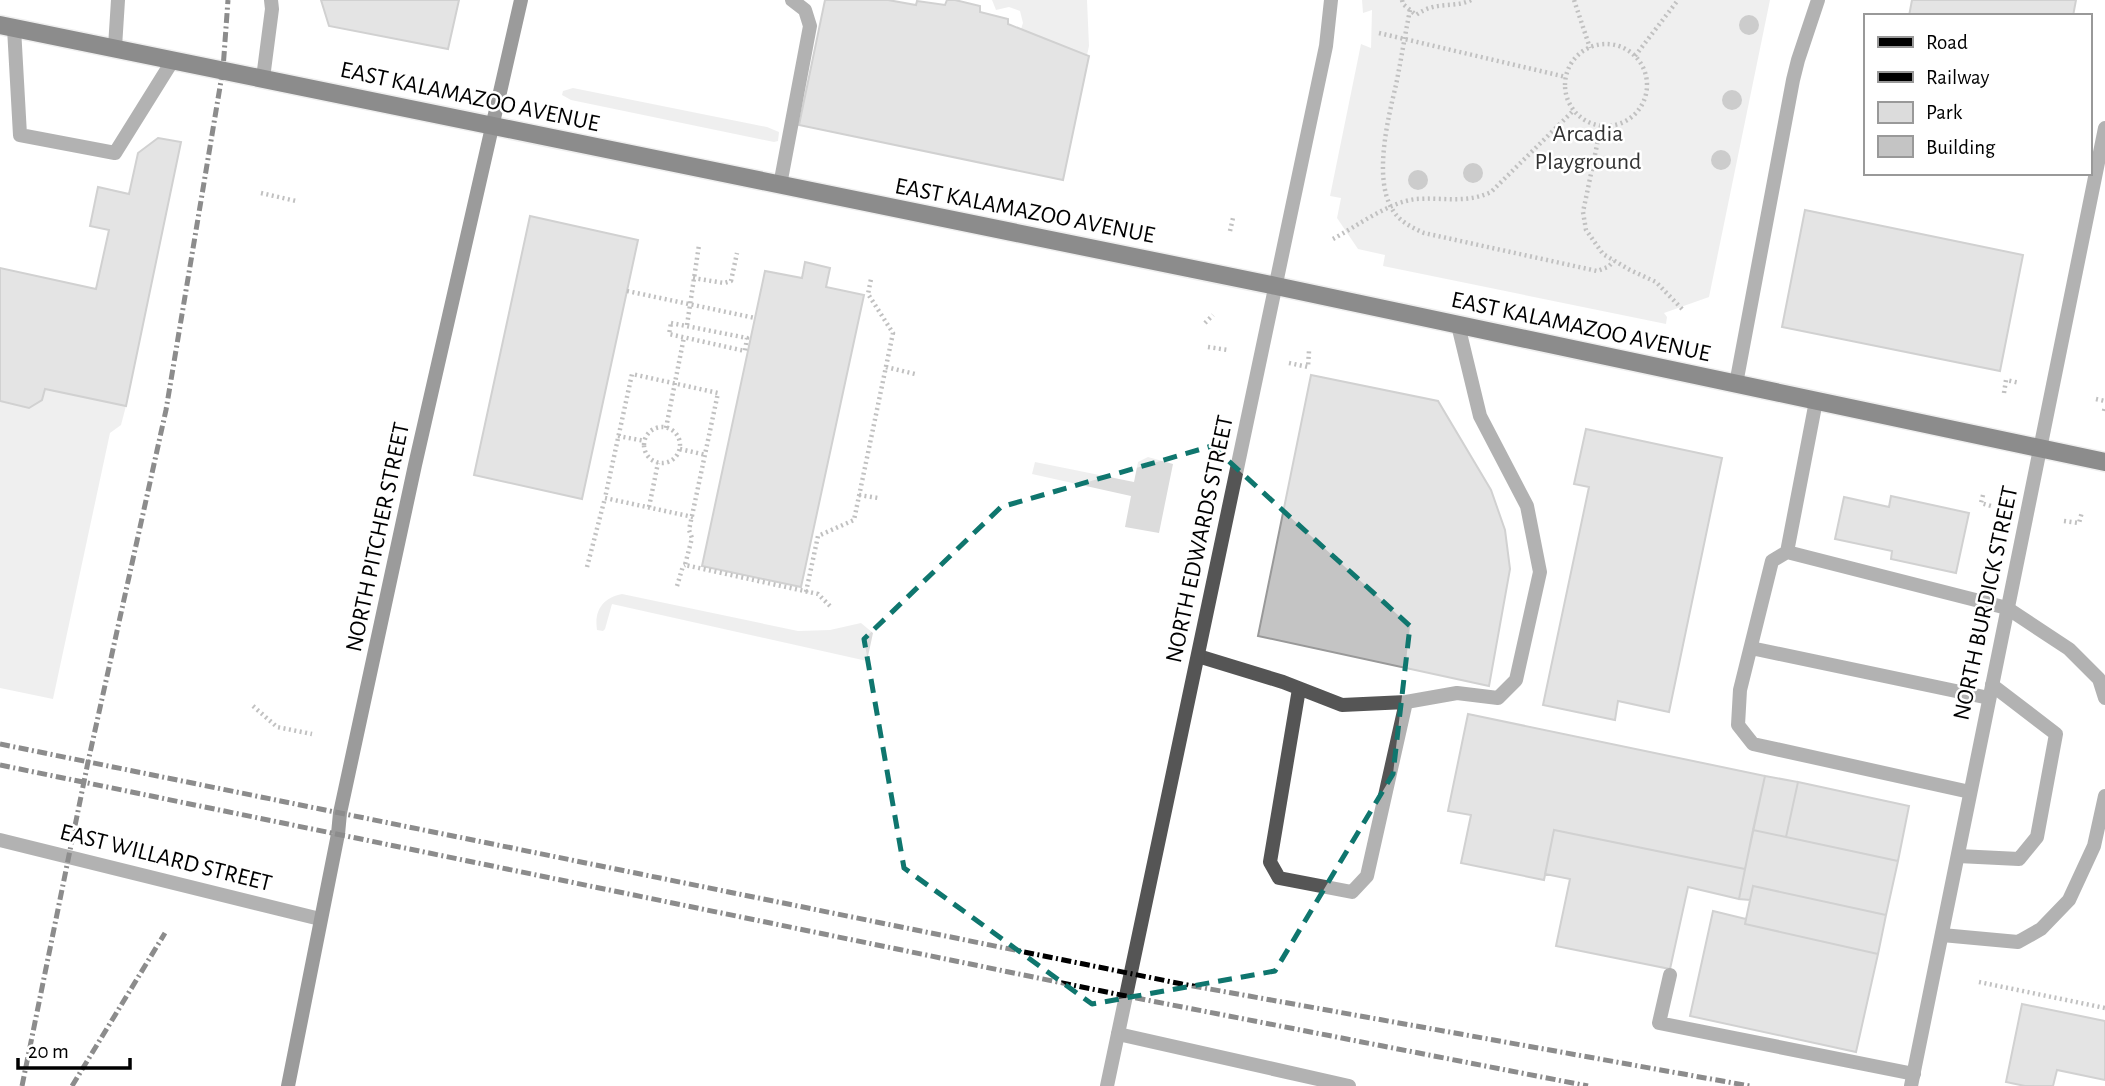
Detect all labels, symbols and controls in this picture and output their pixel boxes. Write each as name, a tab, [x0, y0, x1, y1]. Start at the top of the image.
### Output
legend	[1864, 14, 2091, 175]
text: Road	[1926, 32, 1968, 53]
street label: EAST KALAMAZOO AVENUE	[338, 58, 602, 136]
text: Railway	[1926, 67, 1989, 88]
text: Park	[1926, 102, 1963, 123]
park label: Arcadia Playground	[1535, 122, 1641, 174]
text: Building	[1926, 137, 1996, 158]
street label: EAST KALAMAZOO AVENUE	[893, 174, 1157, 248]
street label: EAST KALAMAZOO AVENUE	[1449, 288, 1713, 366]
street label: NORTH EDWARDS STREET	[1162, 413, 1238, 665]
street label: NORTH PITCHER STREET	[342, 420, 414, 654]
street label: NORTH BURDICK STREET	[1949, 484, 2023, 723]
street label: EAST WILLARD STREET	[57, 820, 274, 896]
scale bar	[18, 1026, 130, 1070]
text: 20 m	[28, 1041, 69, 1062]

